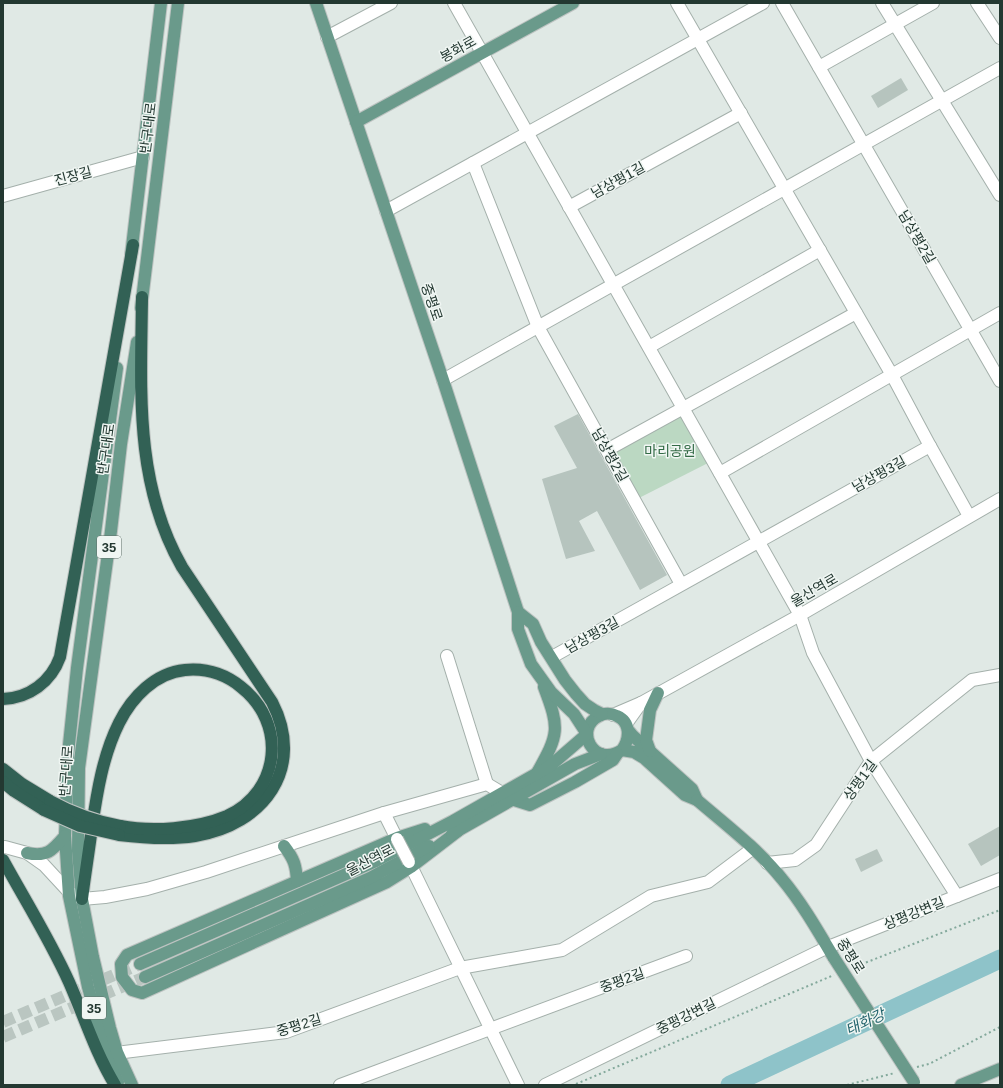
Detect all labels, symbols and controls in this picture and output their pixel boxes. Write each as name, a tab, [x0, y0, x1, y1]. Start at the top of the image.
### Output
street label: 봉화로	[437, 33, 479, 65]
street label: 반구대로	[137, 101, 159, 155]
street label: 남상평1길	[588, 159, 648, 201]
street label: 진장길	[52, 163, 94, 189]
street label: 남상평2길	[895, 207, 939, 267]
street label: 중평로	[418, 281, 446, 323]
street label: 반구대로	[94, 422, 118, 476]
street label: 남상평2길	[589, 425, 631, 485]
park label: 마리공원	[644, 443, 696, 459]
street label: 남상평3길	[849, 453, 909, 495]
road number: 35	[97, 536, 121, 558]
street label: 울산역로	[788, 570, 840, 610]
street label: 남상평3길	[562, 614, 622, 656]
street label: 반구대로	[56, 745, 76, 797]
street label: 상평1길	[840, 757, 880, 803]
street label: 울산역로	[343, 841, 397, 879]
street label: 상평강변길	[881, 894, 947, 932]
street label: 중평로	[834, 935, 868, 977]
street label: 중평2길	[597, 965, 647, 995]
street label: 중평강변길	[654, 995, 718, 1037]
road number: 35	[82, 997, 106, 1019]
water label: 태화강	[843, 1005, 889, 1038]
street label: 중평2길	[274, 1011, 324, 1039]

